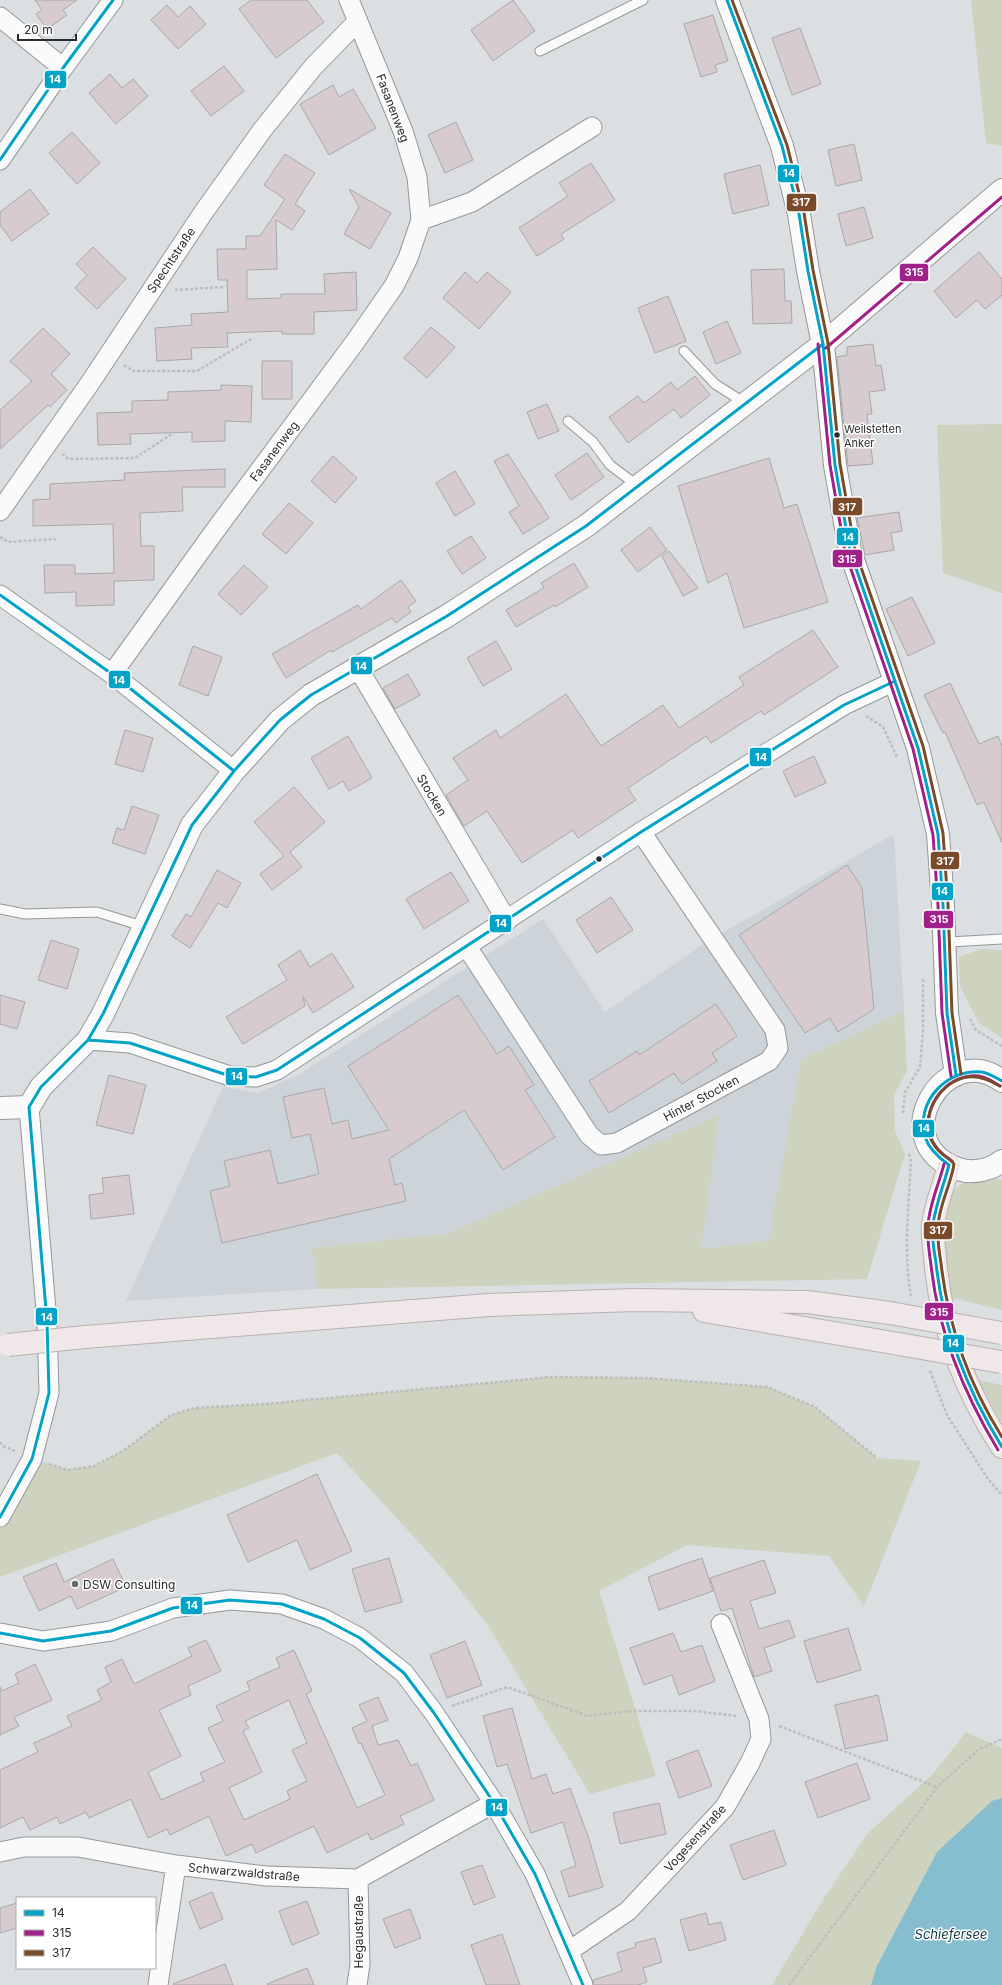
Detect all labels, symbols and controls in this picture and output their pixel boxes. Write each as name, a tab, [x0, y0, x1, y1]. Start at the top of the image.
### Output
scale bar	[18, 16, 76, 42]
text: 20 m	[24, 22, 53, 37]
line badge: 14	[44, 70, 67, 89]
text: 14	[49, 72, 61, 86]
street label: Fasanenweg	[373, 72, 413, 144]
line badge: 14	[777, 164, 800, 183]
text: 14	[783, 166, 795, 180]
line badge: 317	[786, 193, 817, 212]
text: 317	[792, 195, 810, 209]
street label: Spechtstraße	[144, 224, 198, 296]
line badge: 315	[899, 263, 929, 282]
text: 315	[905, 265, 923, 279]
street label: Fasanenweg	[246, 418, 302, 484]
place label: Weilstetten Anker	[844, 422, 901, 450]
marker: Weilstetten Anker	[832, 430, 842, 440]
line badge: 317	[832, 497, 863, 516]
text: 317	[838, 500, 856, 514]
line badge: 14	[836, 527, 859, 546]
text: 14	[842, 530, 854, 544]
line badge: 315	[832, 549, 863, 568]
text: 315	[838, 552, 856, 566]
line badge: 14	[350, 656, 373, 675]
text: 14	[355, 659, 367, 673]
line badge: 14	[108, 670, 131, 689]
text: 14	[113, 673, 125, 687]
line badge: 14	[749, 747, 772, 767]
text: 14	[755, 750, 767, 764]
street label: Stocken	[414, 771, 450, 819]
line badge: 317	[930, 851, 960, 870]
unlabelled marker	[594, 854, 604, 864]
text: 317	[936, 854, 954, 868]
line badge: 14	[931, 882, 954, 901]
text: 14	[936, 884, 948, 898]
line badge: 315	[923, 910, 954, 929]
text: 315	[930, 912, 948, 926]
line badge: 14	[489, 914, 512, 933]
text: 14	[495, 916, 507, 930]
line badge: 14	[225, 1067, 248, 1086]
text: 14	[231, 1069, 243, 1083]
street label: Hinter Stocken	[661, 1072, 741, 1124]
line badge: 14	[912, 1119, 935, 1138]
text: 14	[918, 1121, 930, 1135]
line badge: 317	[923, 1221, 953, 1240]
text: 317	[929, 1223, 947, 1237]
line badge: 315	[924, 1302, 954, 1321]
text: 315	[930, 1305, 948, 1319]
line badge: 14	[35, 1307, 58, 1326]
text: 14	[41, 1310, 53, 1324]
line badge: 14	[942, 1334, 965, 1353]
text: 14	[947, 1336, 959, 1350]
place label: DSW Consulting	[83, 1577, 175, 1592]
marker: DSW Consulting	[70, 1579, 80, 1589]
line badge: 14	[180, 1596, 203, 1615]
text: 14	[186, 1598, 198, 1612]
line badge: 14	[485, 1798, 508, 1817]
text: 14	[491, 1800, 503, 1814]
street label: Vogesenstraße	[661, 1801, 729, 1875]
street label: Schwarzwaldstraße	[188, 1860, 300, 1884]
street label: Hegaustraße	[351, 1895, 366, 1969]
legend	[16, 1897, 156, 1969]
text: 14	[52, 1905, 65, 1920]
text: 315	[52, 1925, 72, 1940]
water label: Schiefersee	[915, 1926, 987, 1942]
text: 317	[52, 1945, 71, 1960]

